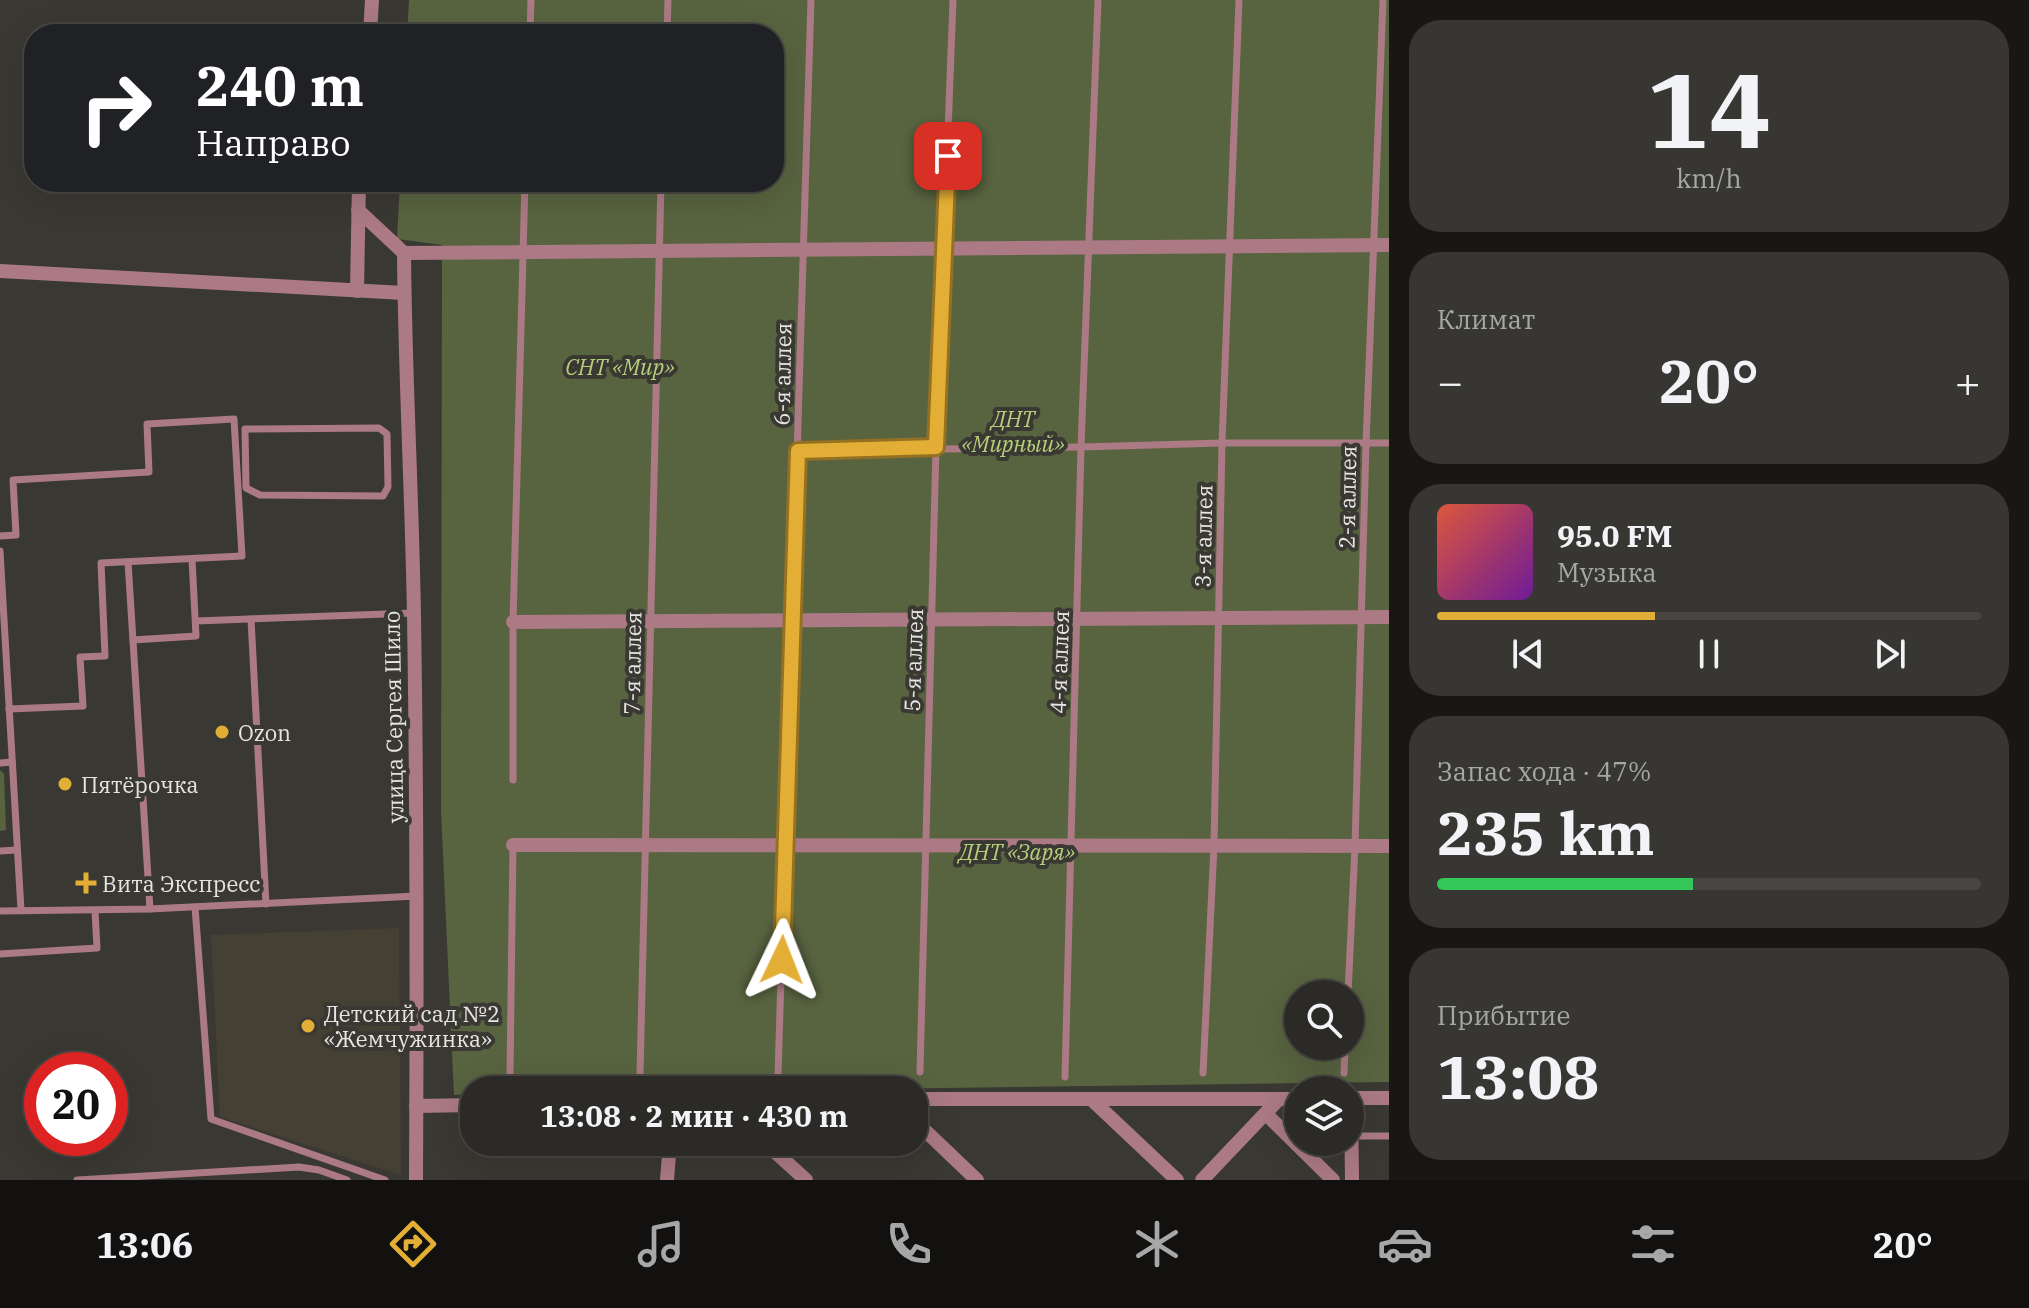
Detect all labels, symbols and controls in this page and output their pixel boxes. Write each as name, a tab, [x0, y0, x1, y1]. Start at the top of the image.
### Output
text: 14	[1647, 41, 1771, 177]
text: 240 m	[196, 49, 364, 121]
icon: right	[64, 56, 168, 160]
text: Направо	[196, 119, 351, 166]
pin	[914, 122, 982, 190]
icon: arrive	[926, 134, 970, 178]
text: km/h	[1676, 161, 1742, 195]
text: Климат	[1437, 302, 1535, 336]
street label: 6-я аллея	[767, 322, 797, 426]
text: 20°	[1659, 341, 1759, 420]
park label: СНТ «Мир»	[565, 352, 675, 381]
text: −	[1437, 353, 1463, 410]
text: +	[1955, 353, 1981, 410]
park label: ДНТ «Мирный»	[961, 404, 1065, 458]
street label: 2-я аллея	[1332, 445, 1362, 549]
street label: 3-я аллея	[1188, 484, 1218, 588]
text: 95.0 FM	[1557, 516, 1672, 555]
text: Музыка	[1557, 555, 1657, 589]
street label: 5-я аллея	[897, 608, 929, 712]
street label: 4-я аллея	[1043, 610, 1075, 714]
street label: улица Сергея Шило	[377, 611, 409, 823]
street label: 7-я аллея	[617, 611, 647, 715]
icon: previous	[1506, 632, 1550, 676]
icon: pause	[1687, 632, 1731, 676]
icon: next	[1868, 632, 1912, 676]
place label: Ozon	[238, 718, 291, 747]
marker: Ozon	[213, 723, 231, 741]
text: Запас хода · 47%	[1437, 754, 1652, 788]
place label: Пятёрочка	[81, 770, 199, 799]
marker: Пятёрочка	[56, 775, 74, 793]
text: 235 km	[1437, 793, 1655, 872]
park label: ДНТ «Заря»	[957, 837, 1075, 866]
place label: Вита Экспресс	[102, 869, 261, 898]
marker: Вита Экспресс	[77, 874, 95, 892]
position arrow	[740, 918, 824, 1002]
map controls	[1284, 980, 1364, 1156]
button: search	[1284, 980, 1364, 1060]
text: Прибытие	[1437, 998, 1570, 1032]
place label: Детский сад №2 «Жемчужинка»	[324, 999, 500, 1053]
marker: Детский сад №2 «Жемчужинка»	[299, 1017, 317, 1035]
text: 13:08	[1437, 1037, 1599, 1116]
speed limit sign: 20	[24, 1052, 128, 1156]
button: layers	[1284, 1076, 1364, 1156]
text: 13:08 · 2 мин · 430 m	[540, 1096, 848, 1135]
icon: directions	[385, 1216, 441, 1272]
icon: music	[633, 1216, 689, 1272]
icon: phone	[881, 1216, 937, 1272]
icon: climate	[1129, 1216, 1185, 1272]
icon: car	[1377, 1216, 1433, 1272]
icon: filters	[1625, 1216, 1681, 1272]
text: 13:06	[96, 1221, 193, 1268]
text: 20°	[1873, 1221, 1933, 1268]

